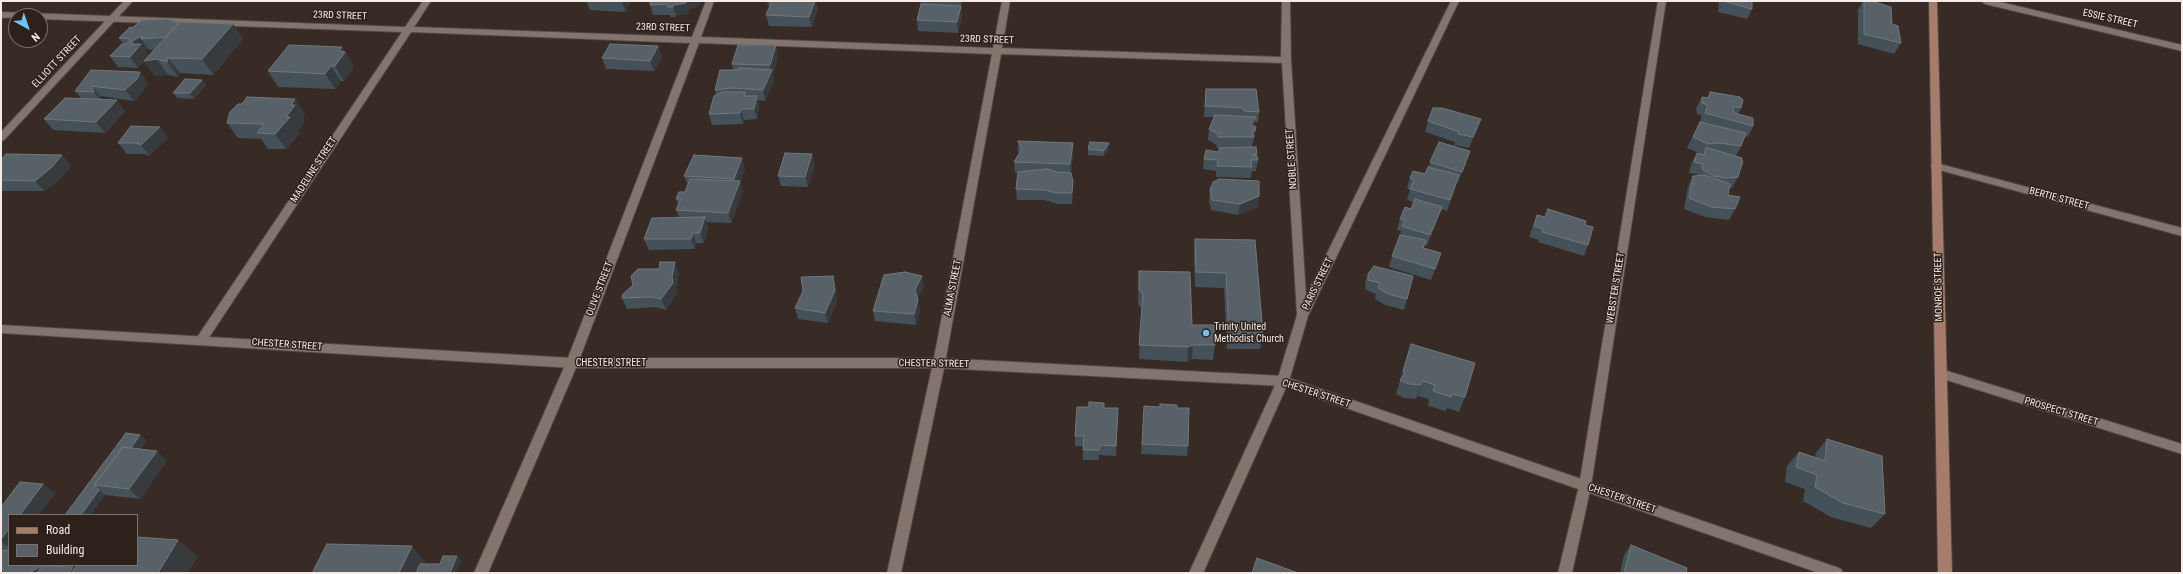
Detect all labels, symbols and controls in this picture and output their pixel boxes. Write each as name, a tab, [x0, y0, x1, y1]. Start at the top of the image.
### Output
street label: ESSIE STREET	[2081, 7, 2139, 31]
north arrow	[8, 8, 48, 48]
street label: 23RD STREET	[313, 9, 367, 23]
street label: 23RD STREET	[636, 21, 690, 35]
text: N	[29, 30, 42, 44]
street label: 23RD STREET	[960, 33, 1014, 47]
street label: ELLIOTT STREET	[30, 34, 84, 90]
street label: NOBLE STREET	[1284, 128, 1300, 190]
street label: MADELINE STREET	[288, 135, 340, 205]
street label: BERTIE STREET	[2028, 185, 2090, 213]
street label: WEBSTER STREET	[1604, 252, 1628, 324]
street label: MONROE STREET	[1932, 252, 1946, 322]
street label: PARIS STREET	[1300, 256, 1336, 312]
street label: ALMA STREET	[942, 259, 964, 317]
street label: OLIVE STREET	[584, 260, 616, 318]
place label: Trinity United Methodist Church	[1214, 321, 1284, 344]
marker: Trinity United Methodist Church	[1201, 328, 1211, 338]
street label: CHESTER STREET	[251, 337, 323, 353]
street label: CHESTER STREET	[576, 357, 646, 369]
street label: CHESTER STREET	[899, 357, 969, 371]
street label: CHESTER STREET	[1281, 377, 1351, 411]
street label: PROSPECT STREET	[2023, 395, 2099, 429]
street label: CHESTER STREET	[1587, 482, 1657, 516]
legend	[8, 514, 138, 566]
text: Road	[46, 523, 70, 537]
text: Building	[46, 543, 84, 557]

